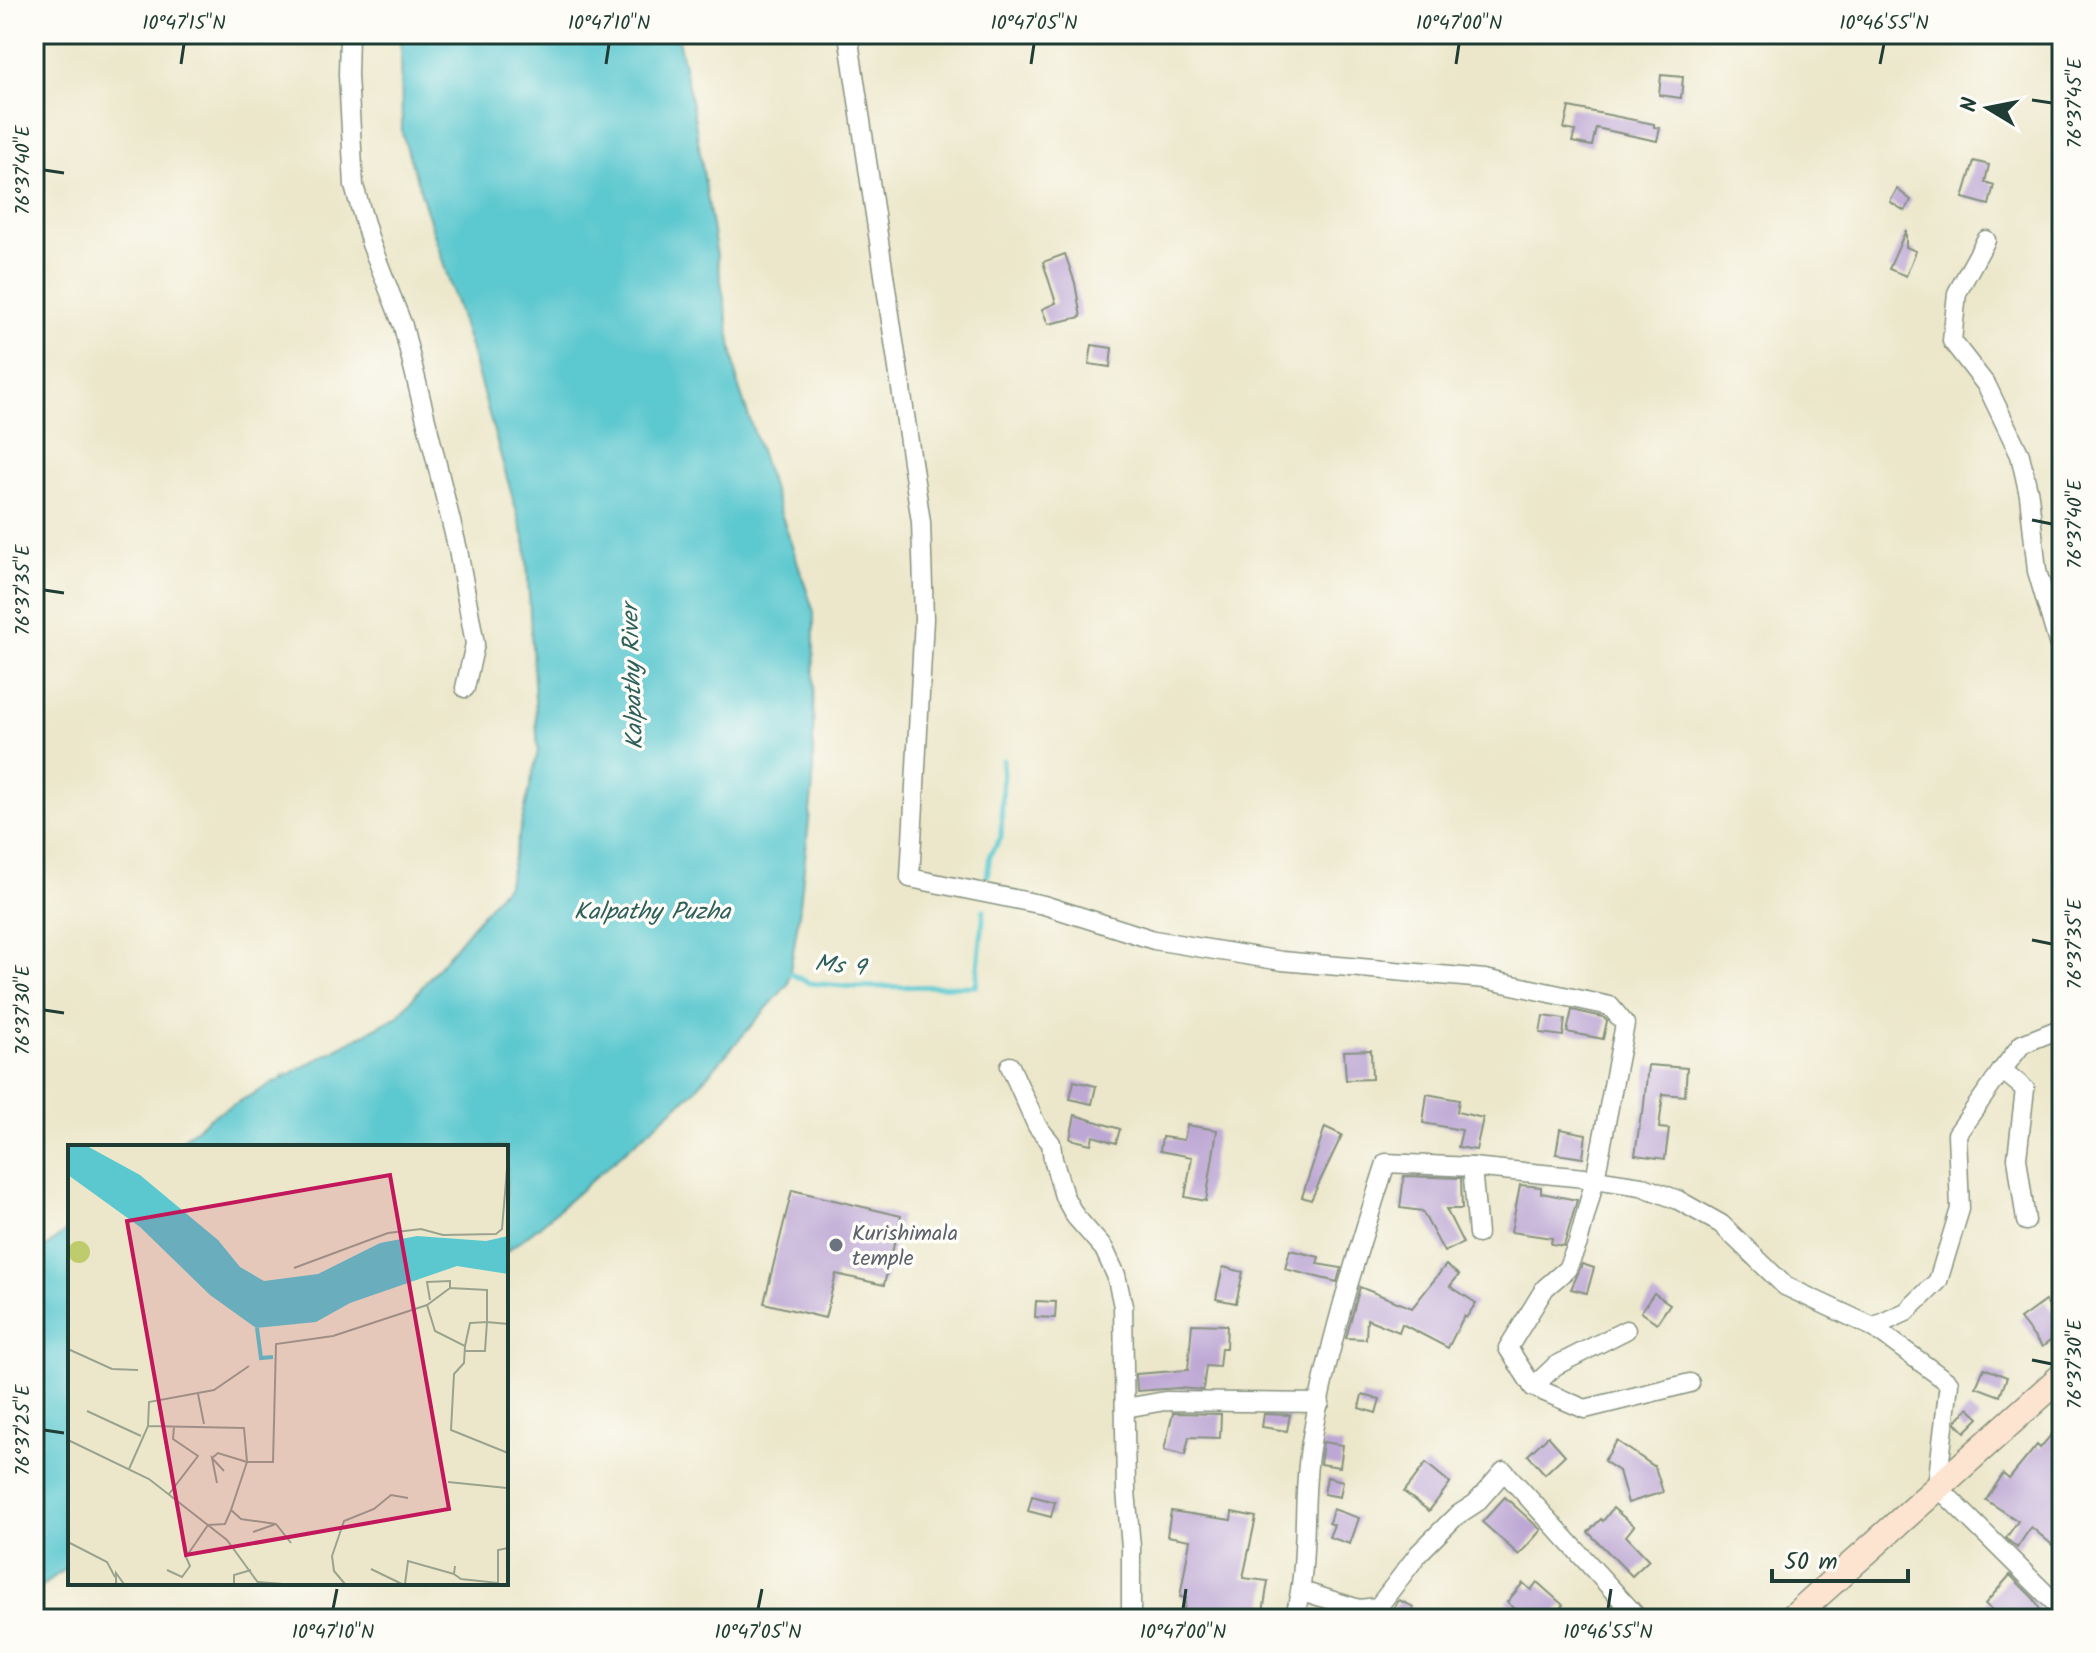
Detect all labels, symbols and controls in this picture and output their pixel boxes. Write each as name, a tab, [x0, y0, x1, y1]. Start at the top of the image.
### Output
text: 10°47'15"N	[142, 8, 226, 40]
text: 10°47'10"N	[568, 8, 650, 40]
text: 10°47'05"N	[990, 8, 1078, 40]
text: 10°47'00"N	[1416, 8, 1502, 40]
text: 10°46'55"N	[1839, 8, 1929, 40]
text: 76°37'45"E	[2060, 56, 2092, 148]
north arrow	[1948, 68, 2028, 148]
text: N	[1952, 95, 1989, 115]
text: 76°37'40"E	[8, 124, 40, 215]
text: 76°37'40"E	[2060, 478, 2092, 569]
text: 76°37'35"E	[8, 543, 40, 636]
water label: Kalpathy River	[611, 598, 656, 750]
water label: Kalpathy Puzha	[574, 893, 732, 932]
text: 76°37'35"E	[2060, 897, 2092, 990]
water label: Ms 9	[813, 944, 870, 989]
text: 76°37'30"E	[8, 964, 40, 1055]
inset map	[68, 1145, 508, 1585]
place label: Kurishimala temple	[852, 1217, 958, 1277]
marker: Kurishimala temple	[827, 1236, 845, 1254]
text: 76°37'30"E	[2060, 1318, 2092, 1409]
text: 76°37'25"E	[8, 1383, 40, 1476]
scale bar	[1772, 1533, 1908, 1583]
text: 50 m	[1784, 1543, 1838, 1582]
text: 10°47'10"N	[292, 1617, 374, 1649]
text: 10°47'05"N	[714, 1617, 802, 1649]
text: 10°47'00"N	[1140, 1617, 1226, 1649]
text: 10°46'55"N	[1563, 1617, 1653, 1649]

